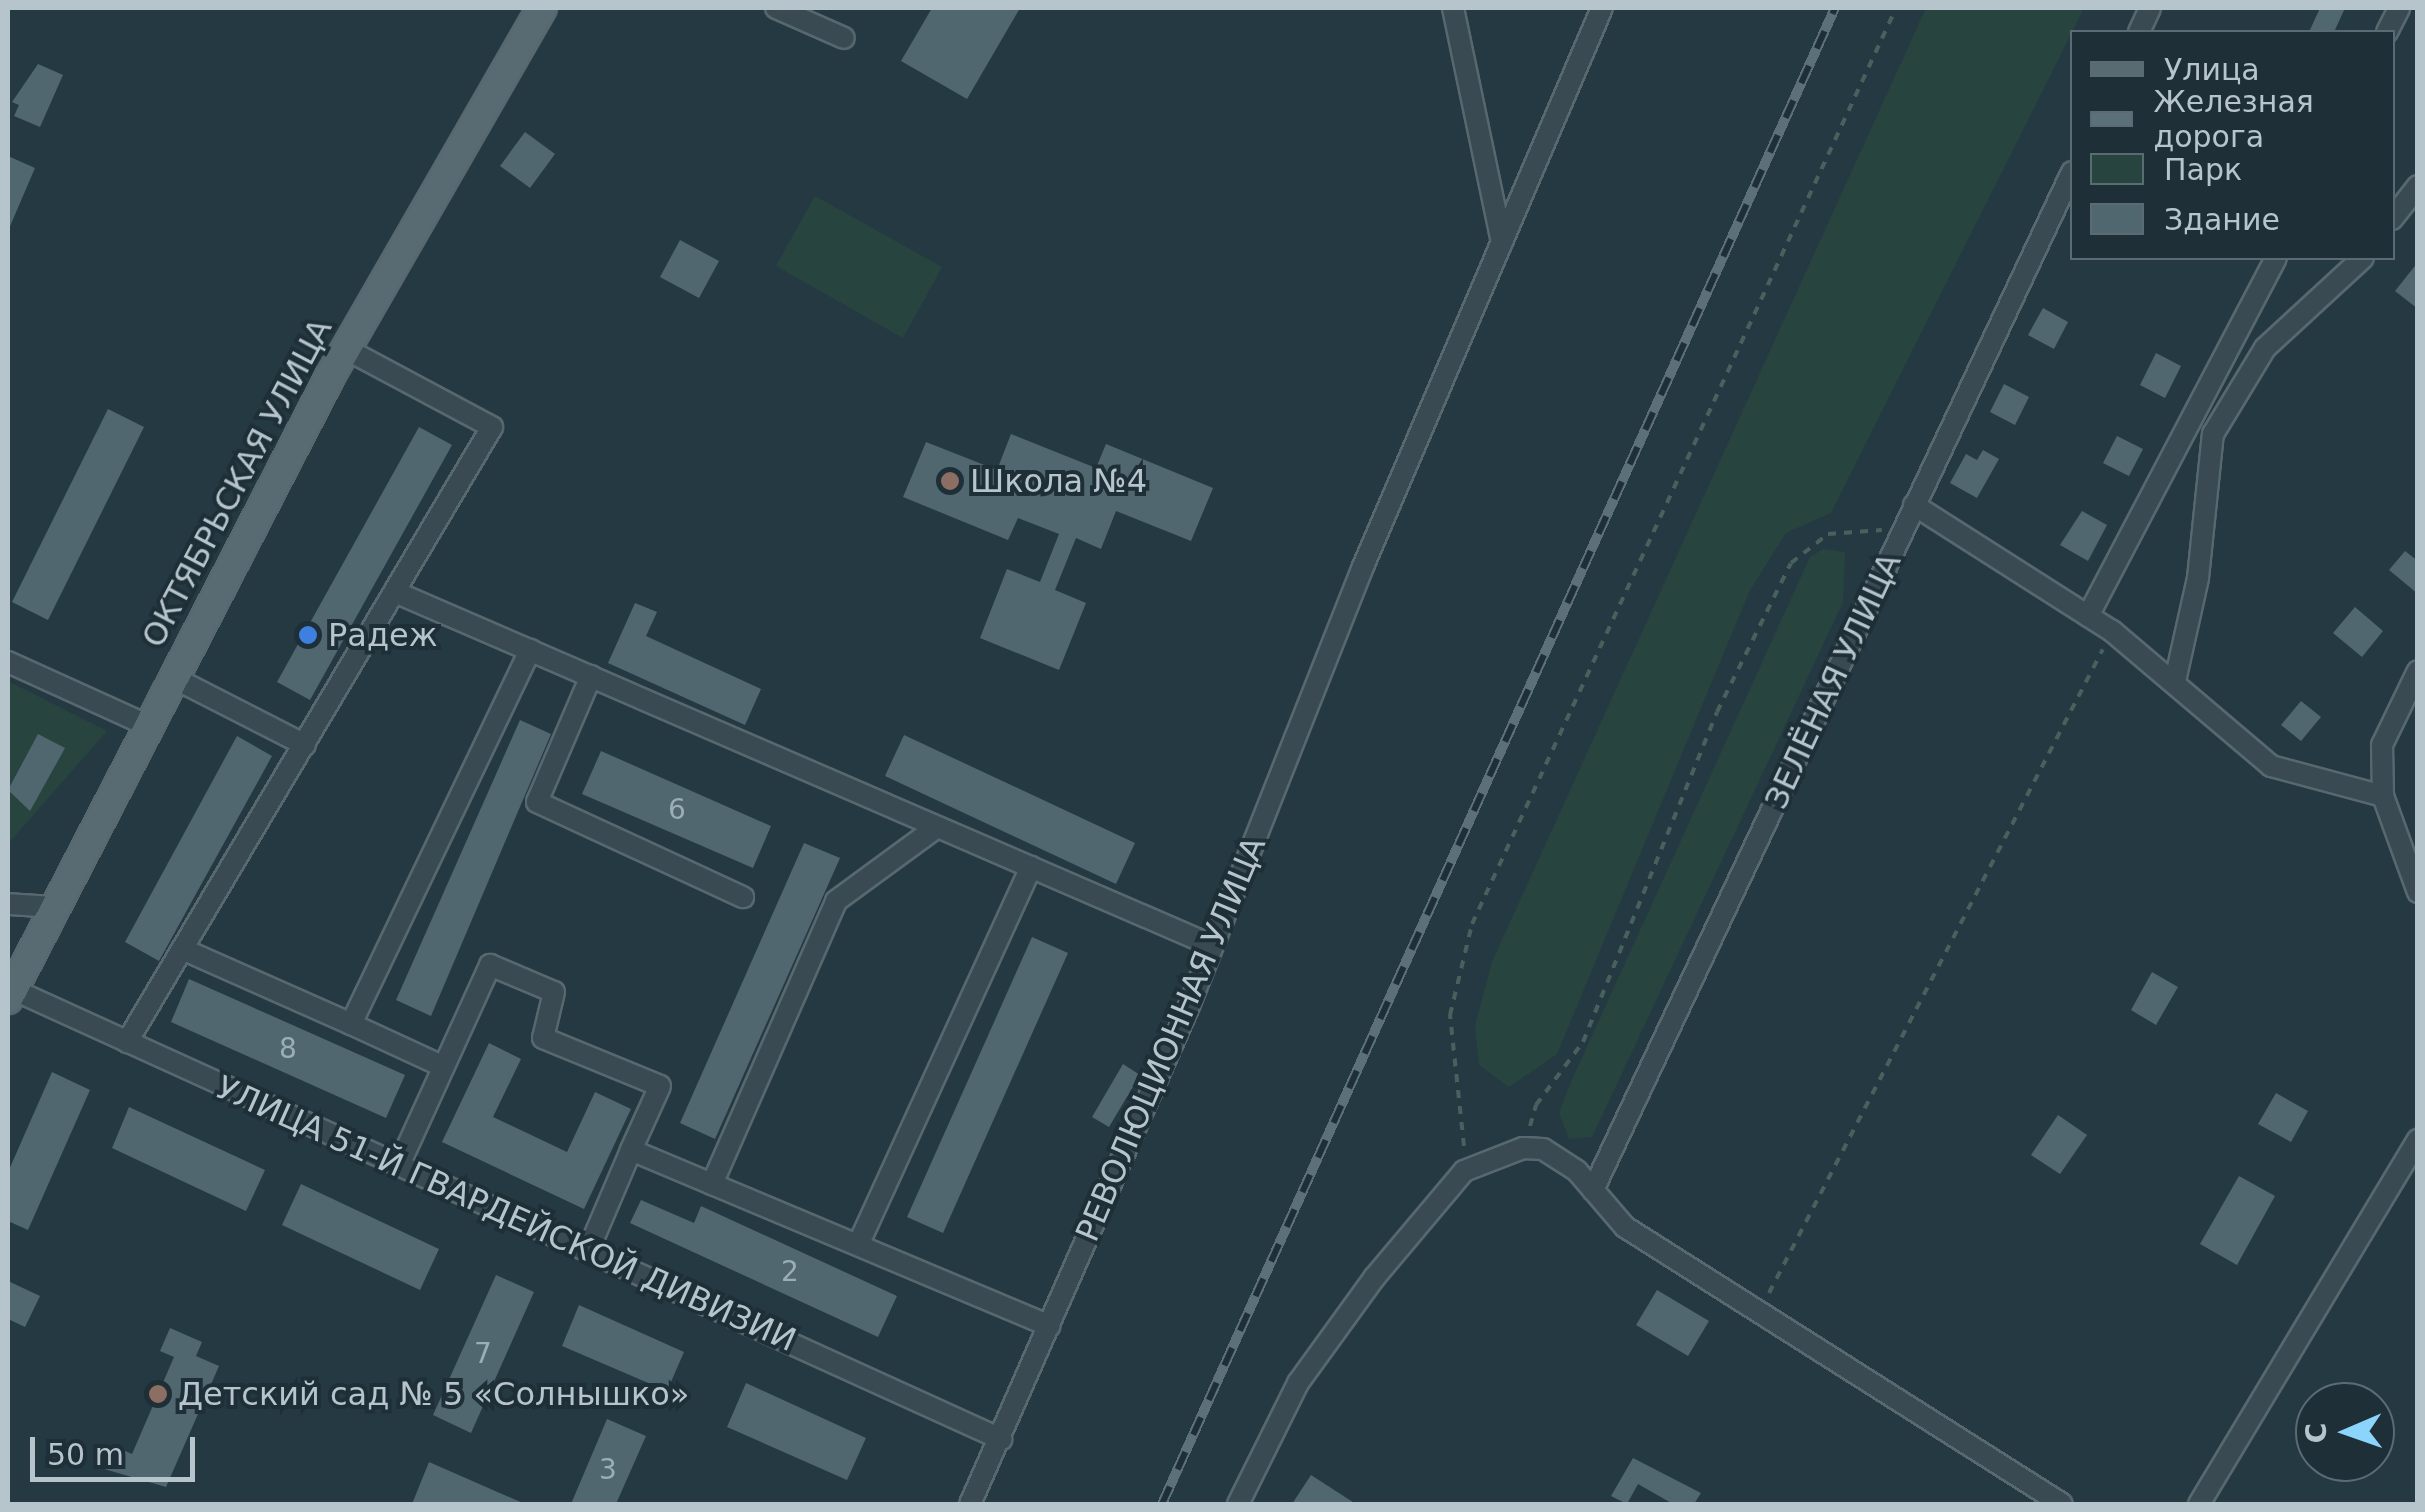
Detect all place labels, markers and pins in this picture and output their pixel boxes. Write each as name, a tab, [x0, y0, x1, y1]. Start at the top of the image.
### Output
place label: Школа №4	[970, 462, 1147, 500]
marker: Школа №4	[939, 470, 961, 492]
place label: Радеж	[328, 616, 438, 654]
marker: Радеж	[297, 624, 319, 646]
place label: Детский сад № 5 «Солнышко»	[178, 1375, 689, 1413]
marker: Детский сад № 5 «Солнышко»	[147, 1383, 169, 1405]

